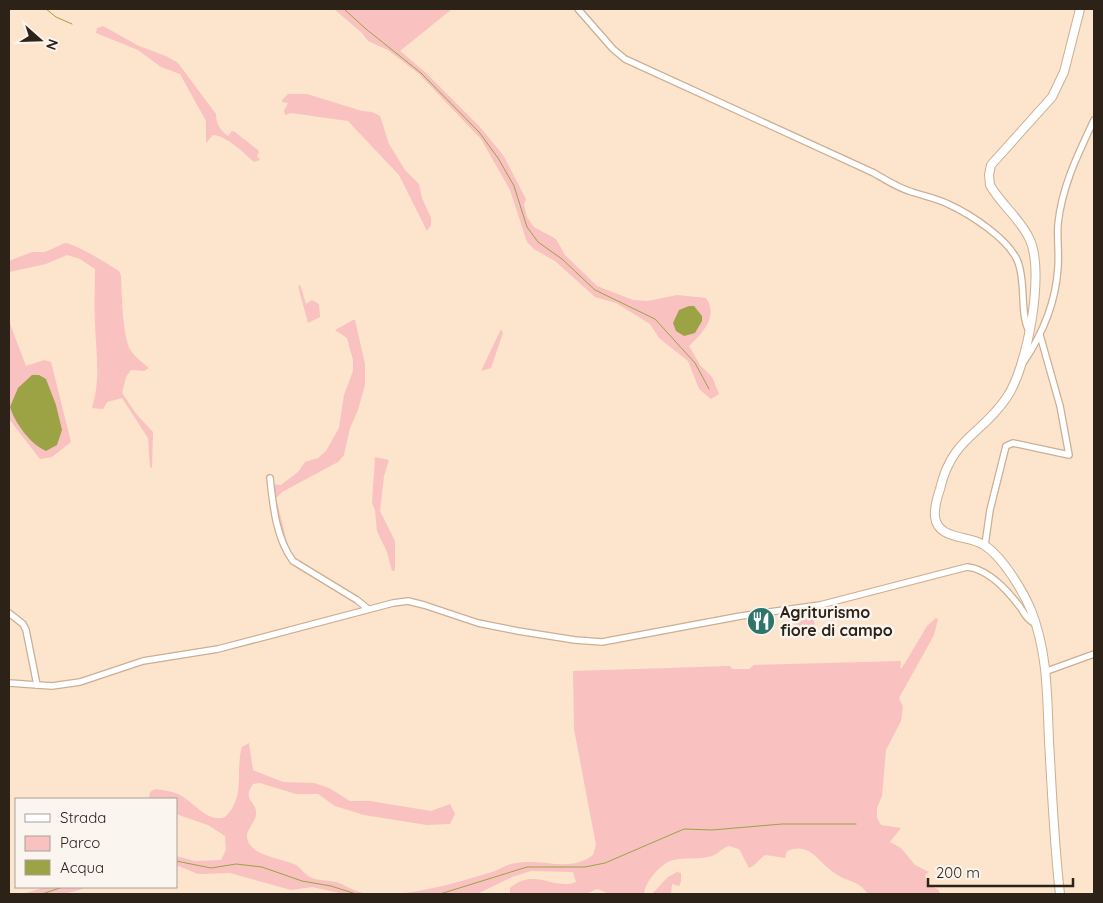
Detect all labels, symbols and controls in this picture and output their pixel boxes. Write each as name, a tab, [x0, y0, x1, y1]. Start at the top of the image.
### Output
north arrow	[15, 15, 65, 65]
text: N	[42, 37, 62, 52]
place label: Agriturismo fiore di campo	[780, 602, 893, 640]
restaurant icon: Agriturismo fiore di campo	[746, 606, 776, 636]
legend	[15, 798, 178, 888]
text: Strada	[60, 808, 106, 827]
text: Parco	[60, 833, 100, 852]
scale bar	[928, 856, 1073, 888]
text: Acqua	[60, 858, 104, 877]
text: 200 m	[936, 863, 980, 882]

